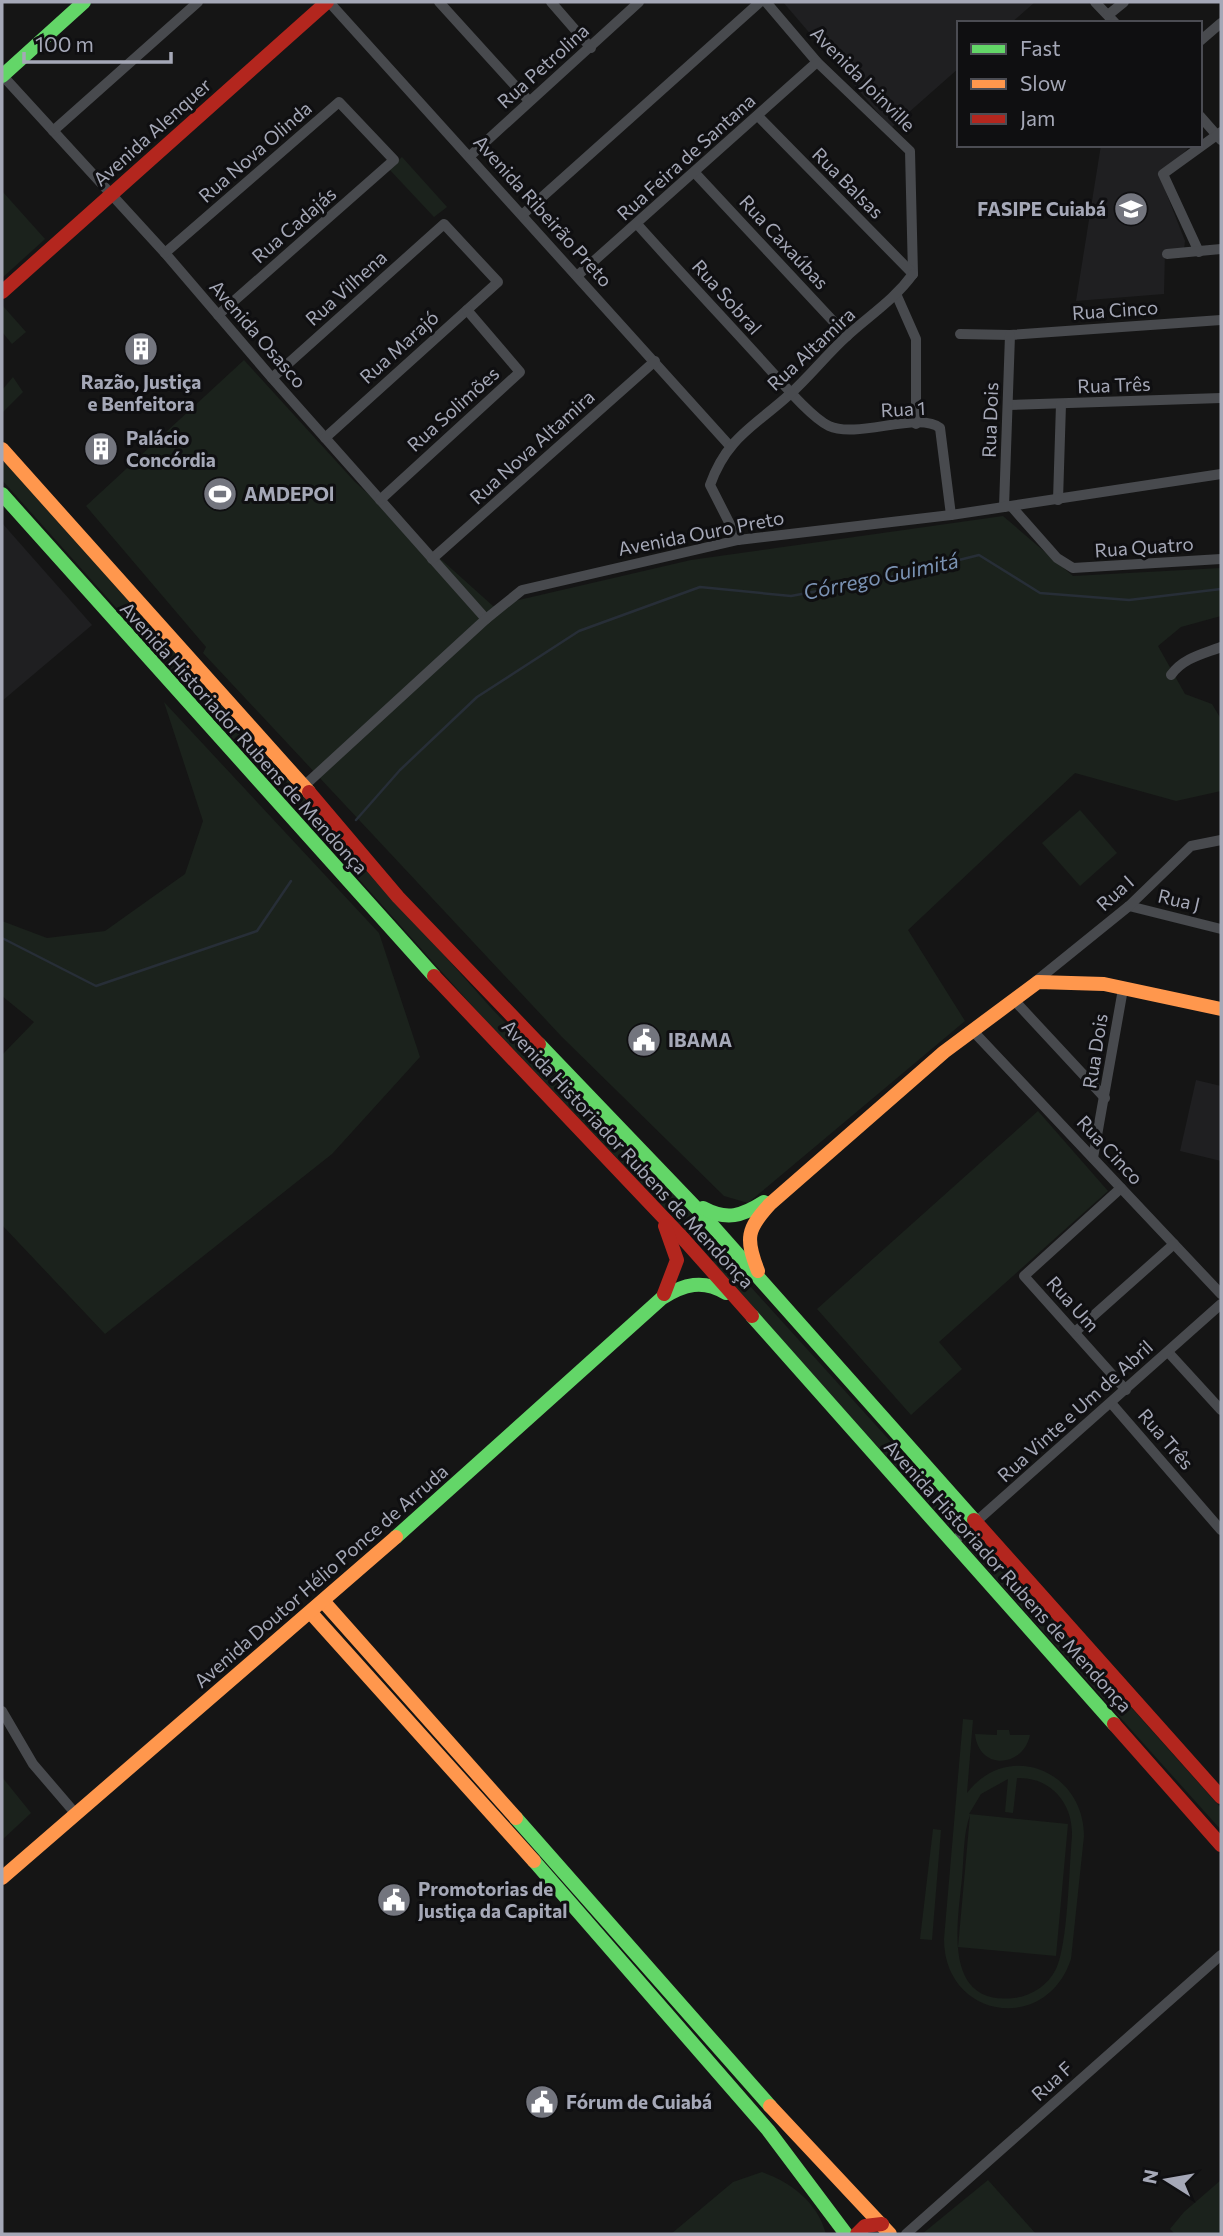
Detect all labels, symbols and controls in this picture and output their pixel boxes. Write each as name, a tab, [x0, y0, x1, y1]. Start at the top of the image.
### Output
street label: Rua Petrolina	[492, 19, 593, 113]
scale bar	[24, 21, 172, 65]
street label: Avenida Joinville	[806, 21, 921, 136]
legend	[957, 21, 1202, 147]
text: 100 m	[35, 31, 94, 56]
text: Fast	[1020, 35, 1061, 60]
text: Slow	[1020, 70, 1067, 95]
street label: Avenida Alenquer	[88, 73, 216, 190]
street label: Rua Feira de Santana	[612, 88, 760, 225]
street label: Rua Nova Olinda	[193, 96, 316, 207]
text: Jam	[1020, 105, 1055, 130]
street label: Avenida Ribeirão Preto	[469, 130, 618, 291]
street label: Rua Balsas	[808, 142, 889, 223]
street label: Rua Cadajás	[247, 182, 340, 267]
street label: Rua Caxaúbas	[735, 190, 834, 293]
school or university icon: FASIPE Cuiabá	[1112, 190, 1150, 228]
place label: FASIPE Cuiabá	[977, 197, 1106, 220]
street label: Rua Vilhena	[300, 245, 391, 330]
street label: Rua Sobral	[688, 255, 767, 339]
street label: Avenida Osasco	[205, 275, 312, 392]
street label: Rua Cinco	[1071, 295, 1159, 324]
street label: Rua Altamira	[762, 302, 859, 395]
street label: Rua Marajó	[354, 305, 443, 388]
building icon: Razão, Justiça e Benfeitora	[122, 330, 160, 368]
street label: Rua Solimões	[402, 361, 503, 456]
place label: Razão, Justiça e Benfeitora	[81, 370, 201, 415]
street label: Rua Três	[1077, 372, 1151, 397]
street label: Rua Dois	[977, 382, 1002, 458]
street label: Rua Nova Altamira	[465, 385, 599, 509]
street label: Rua 1	[880, 396, 926, 421]
place label: Palácio Concórdia	[126, 426, 216, 471]
building icon: Palácio Concórdia	[82, 430, 120, 468]
sports icon: AMDEPOl	[201, 475, 239, 513]
place label: AMDEPOl	[244, 482, 334, 505]
street label: Avenida Ouro Preto	[616, 505, 786, 560]
street label: Rua Quatro	[1094, 532, 1194, 561]
water label: Córrego Guimitá	[801, 547, 962, 604]
street label: Avenida Historiador Rubens de Mendonça	[116, 597, 373, 879]
street label: Rua I	[1091, 870, 1138, 915]
street label: Rua J	[1156, 884, 1202, 915]
street label: Rua Dois	[1077, 1012, 1112, 1090]
street label: Avenida Historiador Rubens de Mendonça	[498, 1015, 759, 1293]
public building icon: IBAMA	[625, 1021, 663, 1059]
place label: IBAMA	[668, 1028, 732, 1051]
street label: Rua Cinco	[1073, 1110, 1148, 1189]
street label: Rua Um	[1042, 1271, 1104, 1336]
street label: Rua Vinte e Um de Abril	[992, 1335, 1157, 1486]
street label: Rua Três	[1134, 1403, 1199, 1474]
street label: Avenida Historiador Rubens de Mendonça	[880, 1435, 1137, 1717]
street label: Avenida Doutor Hélio Ponce de Arruda	[189, 1459, 452, 1692]
place label: Promotorias de Justiça da Capital	[418, 1877, 567, 1922]
public building icon: Promotorias de Justiça da Capital	[375, 1881, 413, 1919]
street label: Rua F	[1026, 2056, 1077, 2105]
public building icon: Fórum de Cuiabá	[523, 2083, 561, 2121]
place label: Fórum de Cuiabá	[566, 2090, 712, 2113]
north arrow	[1132, 2145, 1202, 2215]
text: N	[1137, 2167, 1162, 2186]

